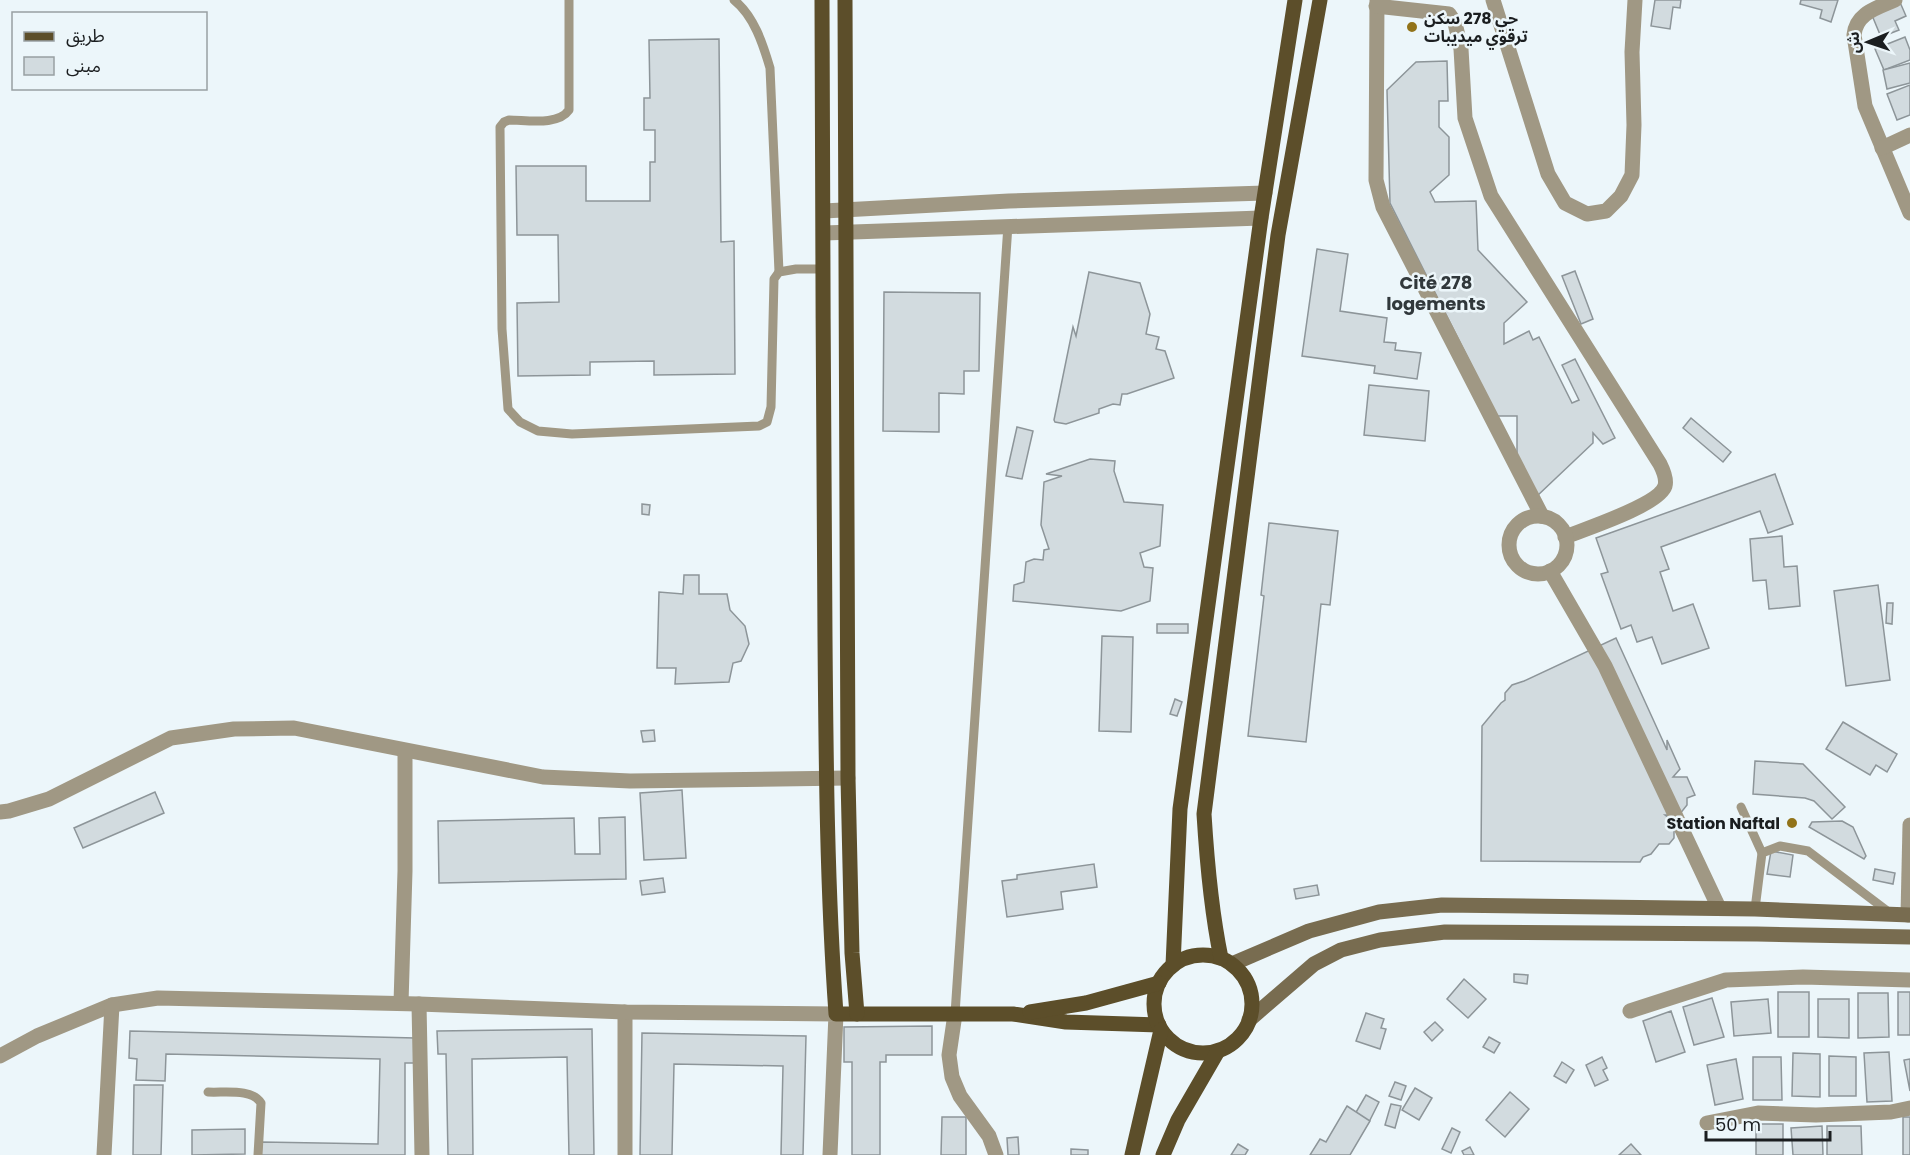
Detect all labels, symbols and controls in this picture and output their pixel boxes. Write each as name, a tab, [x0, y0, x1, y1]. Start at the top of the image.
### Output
place label: حي 278 سكن ترقوي ميديبات	[1424, 7, 1528, 50]
legend	[12, 12, 207, 90]
north arrow	[1838, 12, 1898, 72]
marker: حي 278 سكن ترقوي ميديبات	[1405, 20, 1419, 34]
text: طريق	[66, 23, 105, 48]
text: ش	[1842, 31, 1865, 54]
text: مبنى	[66, 53, 101, 78]
district label: Cité 278 logements	[1386, 270, 1486, 316]
place label: Station Naftal	[1666, 812, 1780, 835]
marker: Station Naftal	[1785, 816, 1799, 830]
scale bar	[1706, 1104, 1830, 1142]
text: 50 m	[1715, 1112, 1761, 1137]

